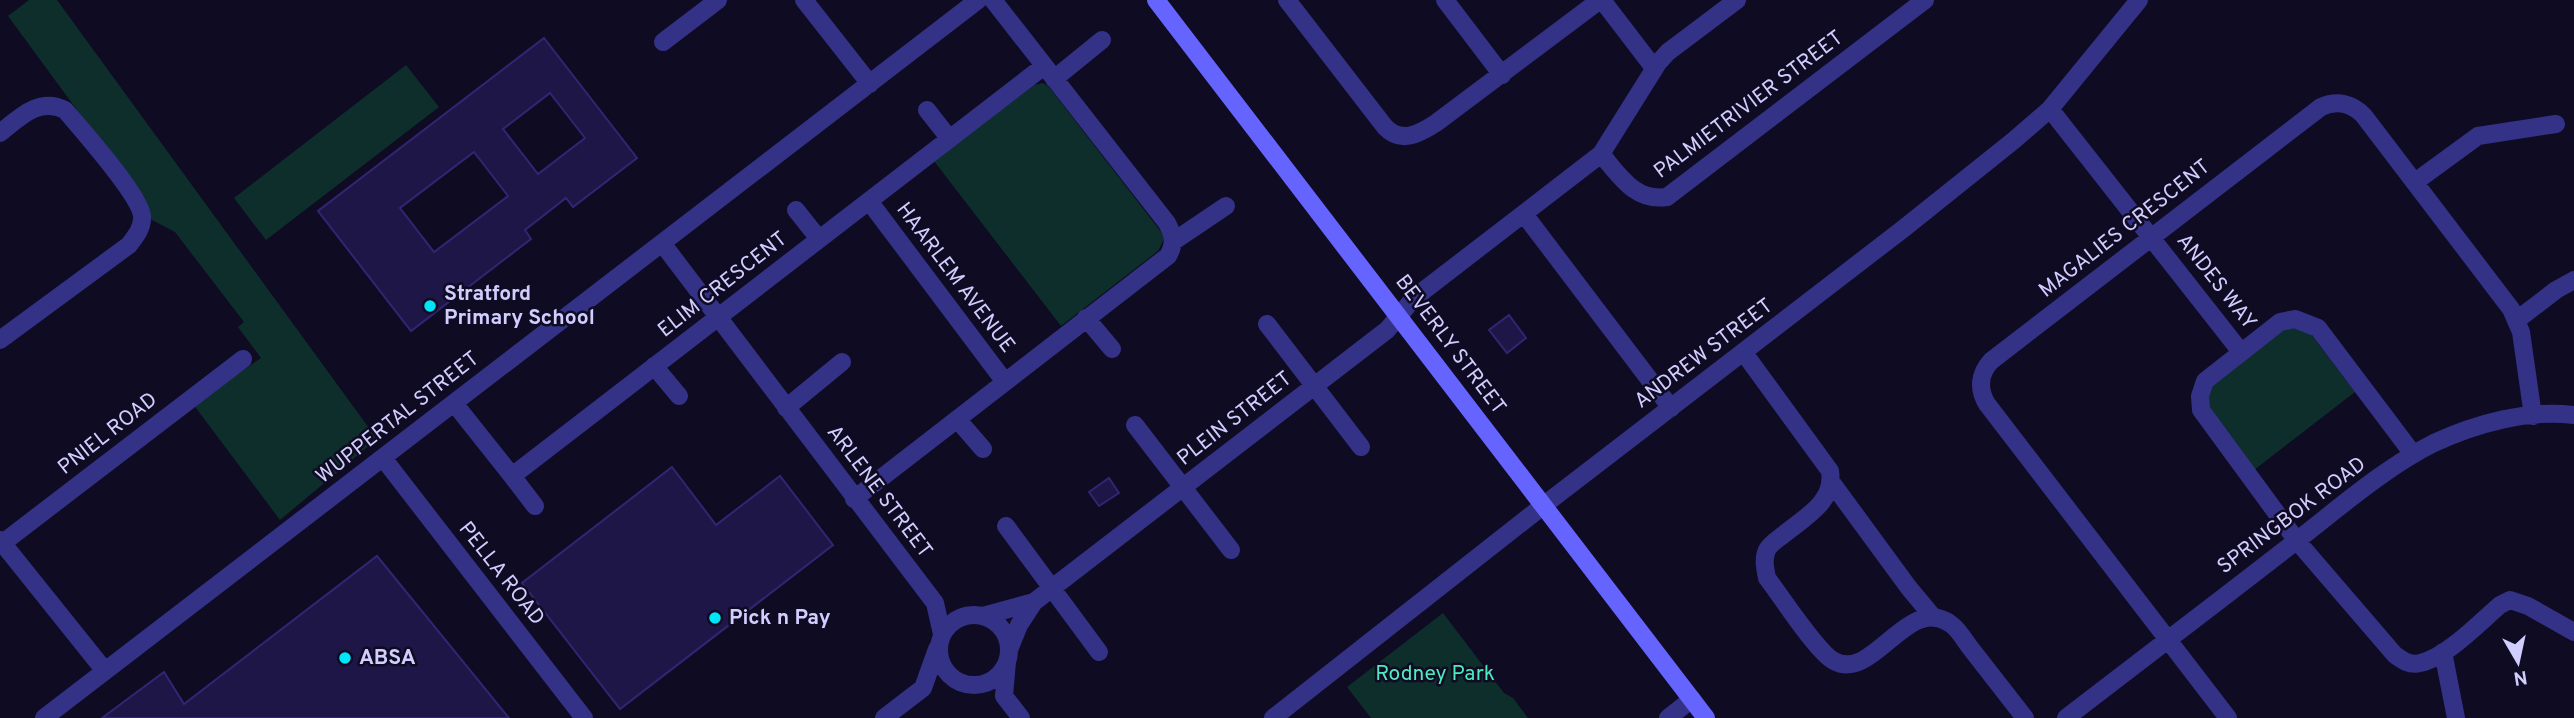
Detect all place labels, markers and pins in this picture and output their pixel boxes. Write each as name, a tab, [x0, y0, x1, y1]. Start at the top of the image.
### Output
place label: Stratford Primary School	[444, 281, 595, 332]
marker: Stratford Primary School	[422, 298, 438, 314]
place label: Pick n Pay	[729, 605, 831, 632]
marker: Pick n Pay	[707, 610, 723, 626]
place label: ABSA	[359, 645, 416, 672]
marker: ABSA	[337, 650, 353, 666]

